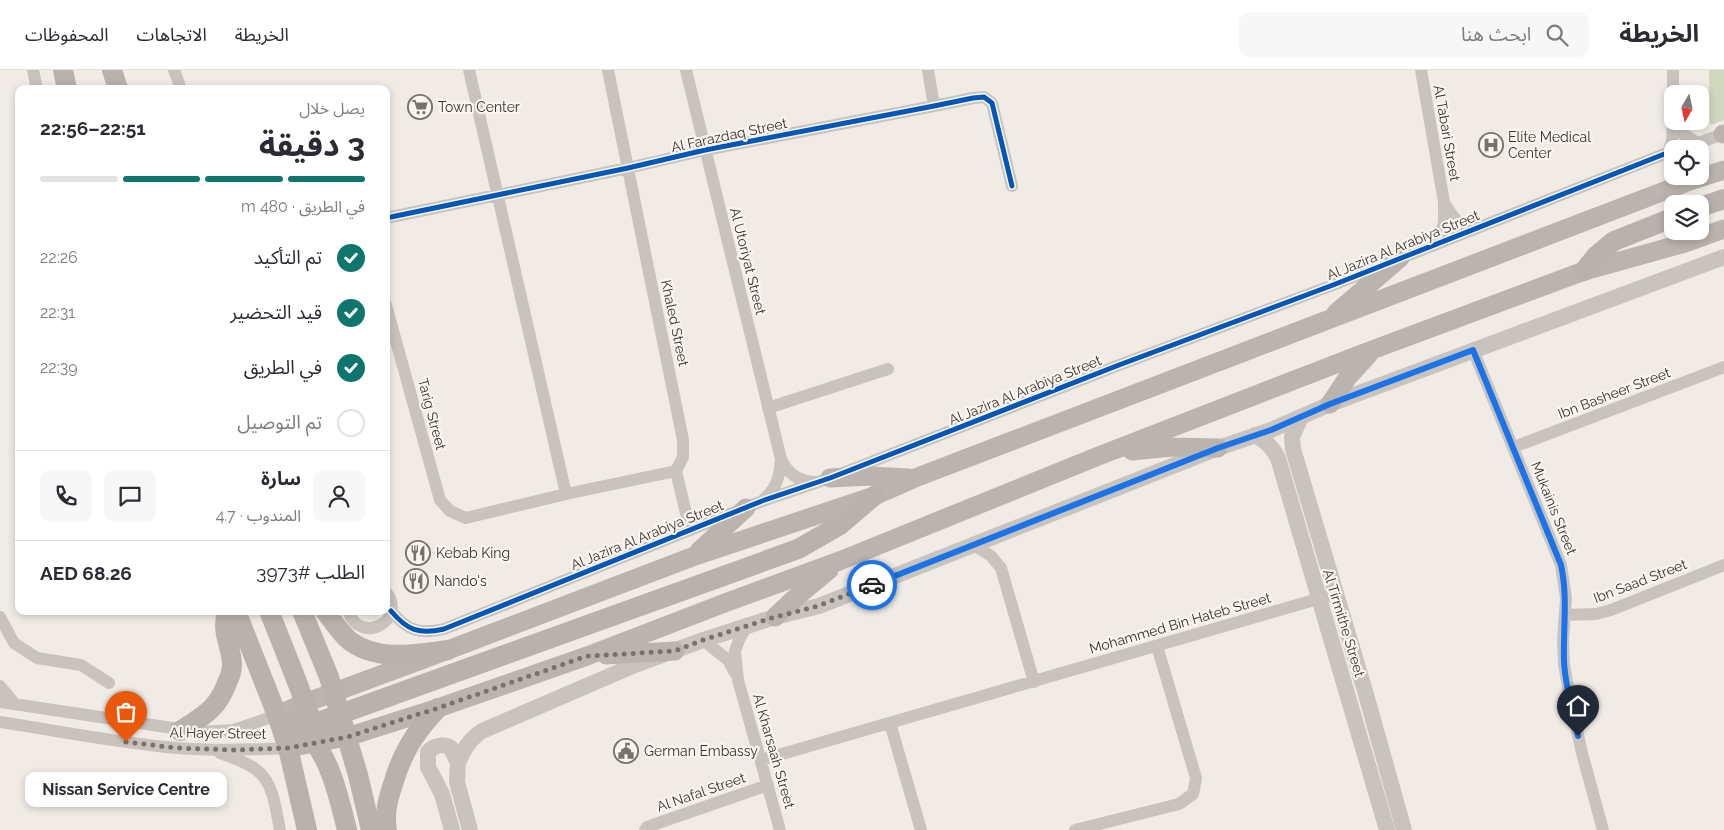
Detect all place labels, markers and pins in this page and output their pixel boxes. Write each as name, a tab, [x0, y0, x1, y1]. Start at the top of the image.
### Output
supermarket icon: Town Center	[407, 94, 433, 120]
place label: Town Center	[438, 99, 520, 115]
place label: Elite Medical Center	[1508, 129, 1591, 161]
hospital icon: Elite Medical Center	[1478, 132, 1504, 158]
restaurant icon: Kebab King	[405, 540, 431, 566]
place label: Kebab King	[436, 545, 510, 561]
restaurant icon: Nando's	[403, 568, 429, 594]
place label: Nando's	[434, 573, 487, 589]
pin	[1557, 685, 1599, 736]
pin	[105, 691, 147, 742]
public building icon: German Embassy	[613, 738, 639, 764]
place label: German Embassy	[644, 743, 758, 759]
callout: Nissan Service Centre	[25, 772, 227, 807]

